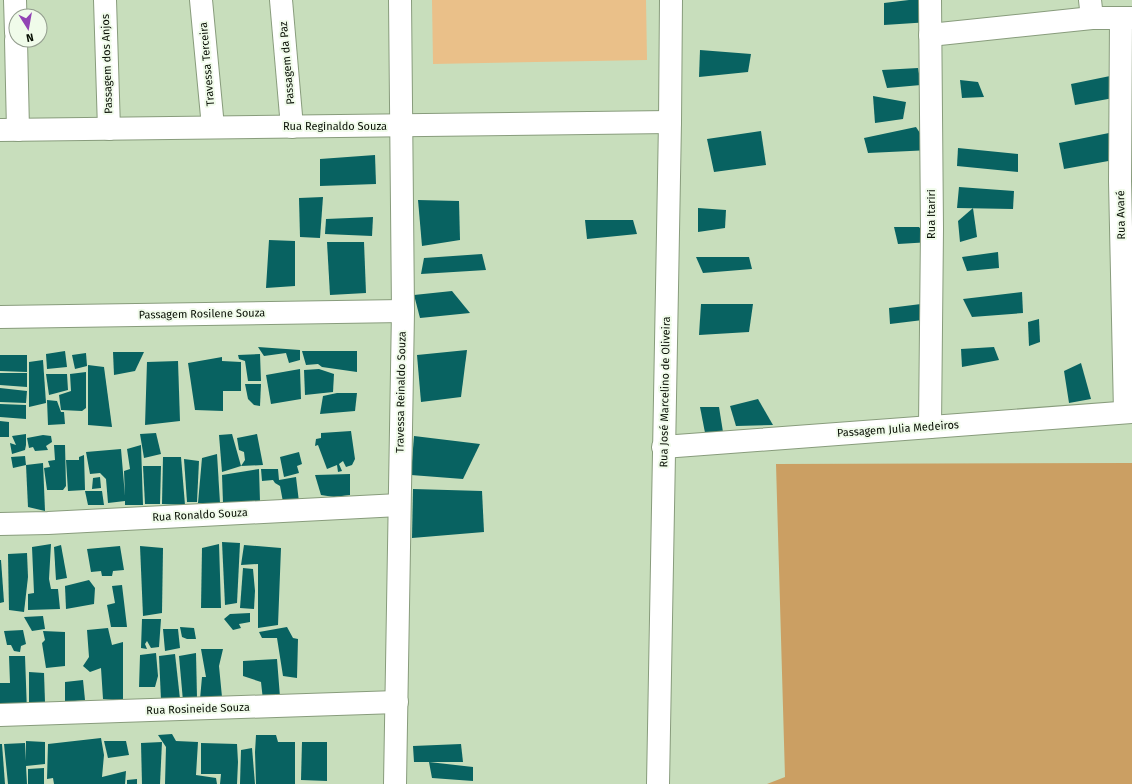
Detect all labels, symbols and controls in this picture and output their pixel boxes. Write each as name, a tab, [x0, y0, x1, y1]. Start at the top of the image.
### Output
north arrow	[8, 8, 48, 48]
street label: Passagem dos Anjos	[99, 14, 115, 114]
street label: Travessa Terceira	[197, 21, 217, 107]
street label: Passagem da Paz	[277, 21, 297, 105]
text: N	[25, 30, 35, 44]
street label: Rua Reginaldo Souza	[283, 120, 387, 133]
street label: Rua Itariri	[925, 189, 938, 239]
street label: Rua Avaré	[1114, 190, 1128, 240]
street label: Passagem Rosilene Souza	[139, 306, 265, 322]
street label: Rua José Marcelino de Oliveira	[657, 316, 673, 468]
street label: Travessa Reinaldo Souza	[393, 331, 409, 453]
street label: Passagem Julia Medeiros	[837, 418, 959, 440]
street label: Rua Ronaldo Souza	[152, 506, 248, 524]
street label: Rua Rosineide Souza	[146, 701, 250, 717]

